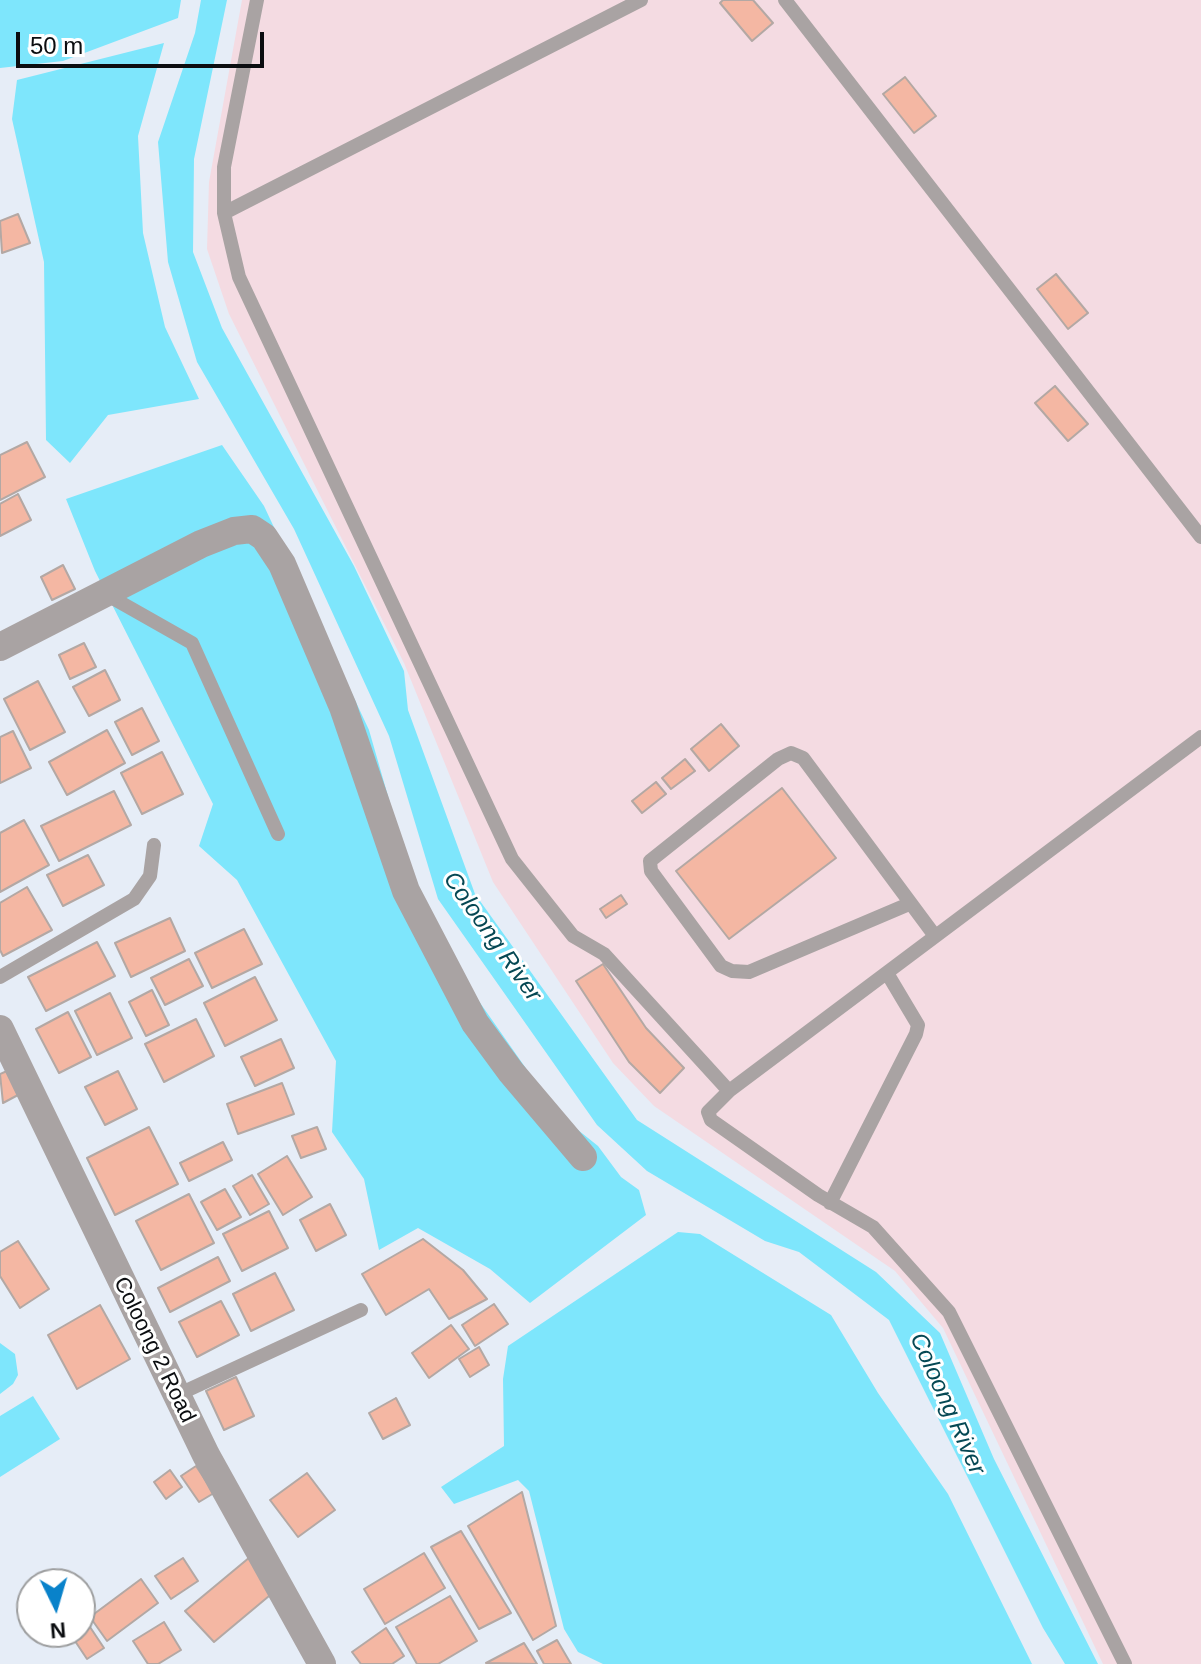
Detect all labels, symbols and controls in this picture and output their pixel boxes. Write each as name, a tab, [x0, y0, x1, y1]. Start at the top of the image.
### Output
scale bar	[20, 16, 268, 66]
text: 50 m	[30, 32, 83, 59]
water label: Coloong River	[437, 866, 547, 1008]
street label: Coloong 2 Road	[107, 1273, 201, 1427]
water label: Coloong River	[903, 1329, 991, 1479]
north arrow	[16, 1568, 96, 1648]
text: N	[49, 1617, 67, 1644]

